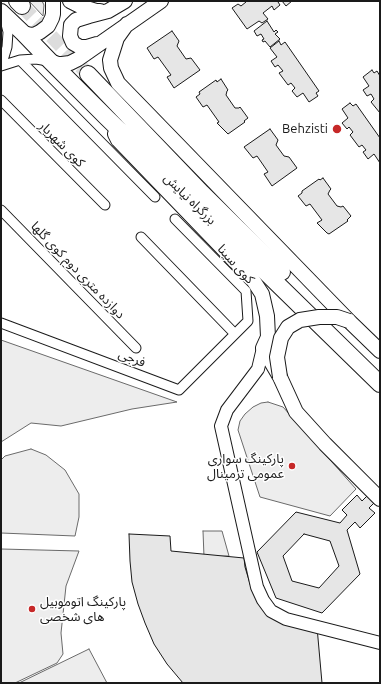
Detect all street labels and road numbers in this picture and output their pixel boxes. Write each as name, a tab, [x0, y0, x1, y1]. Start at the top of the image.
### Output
street label: کوی شهریار	[36, 118, 88, 170]
street label: بزرگراه نیایش	[161, 170, 219, 228]
street label: دوازده متری دوم کوی گلها	[28, 218, 128, 322]
street label: کوی سینا	[214, 241, 258, 287]
street label: فرجی	[116, 346, 148, 370]

